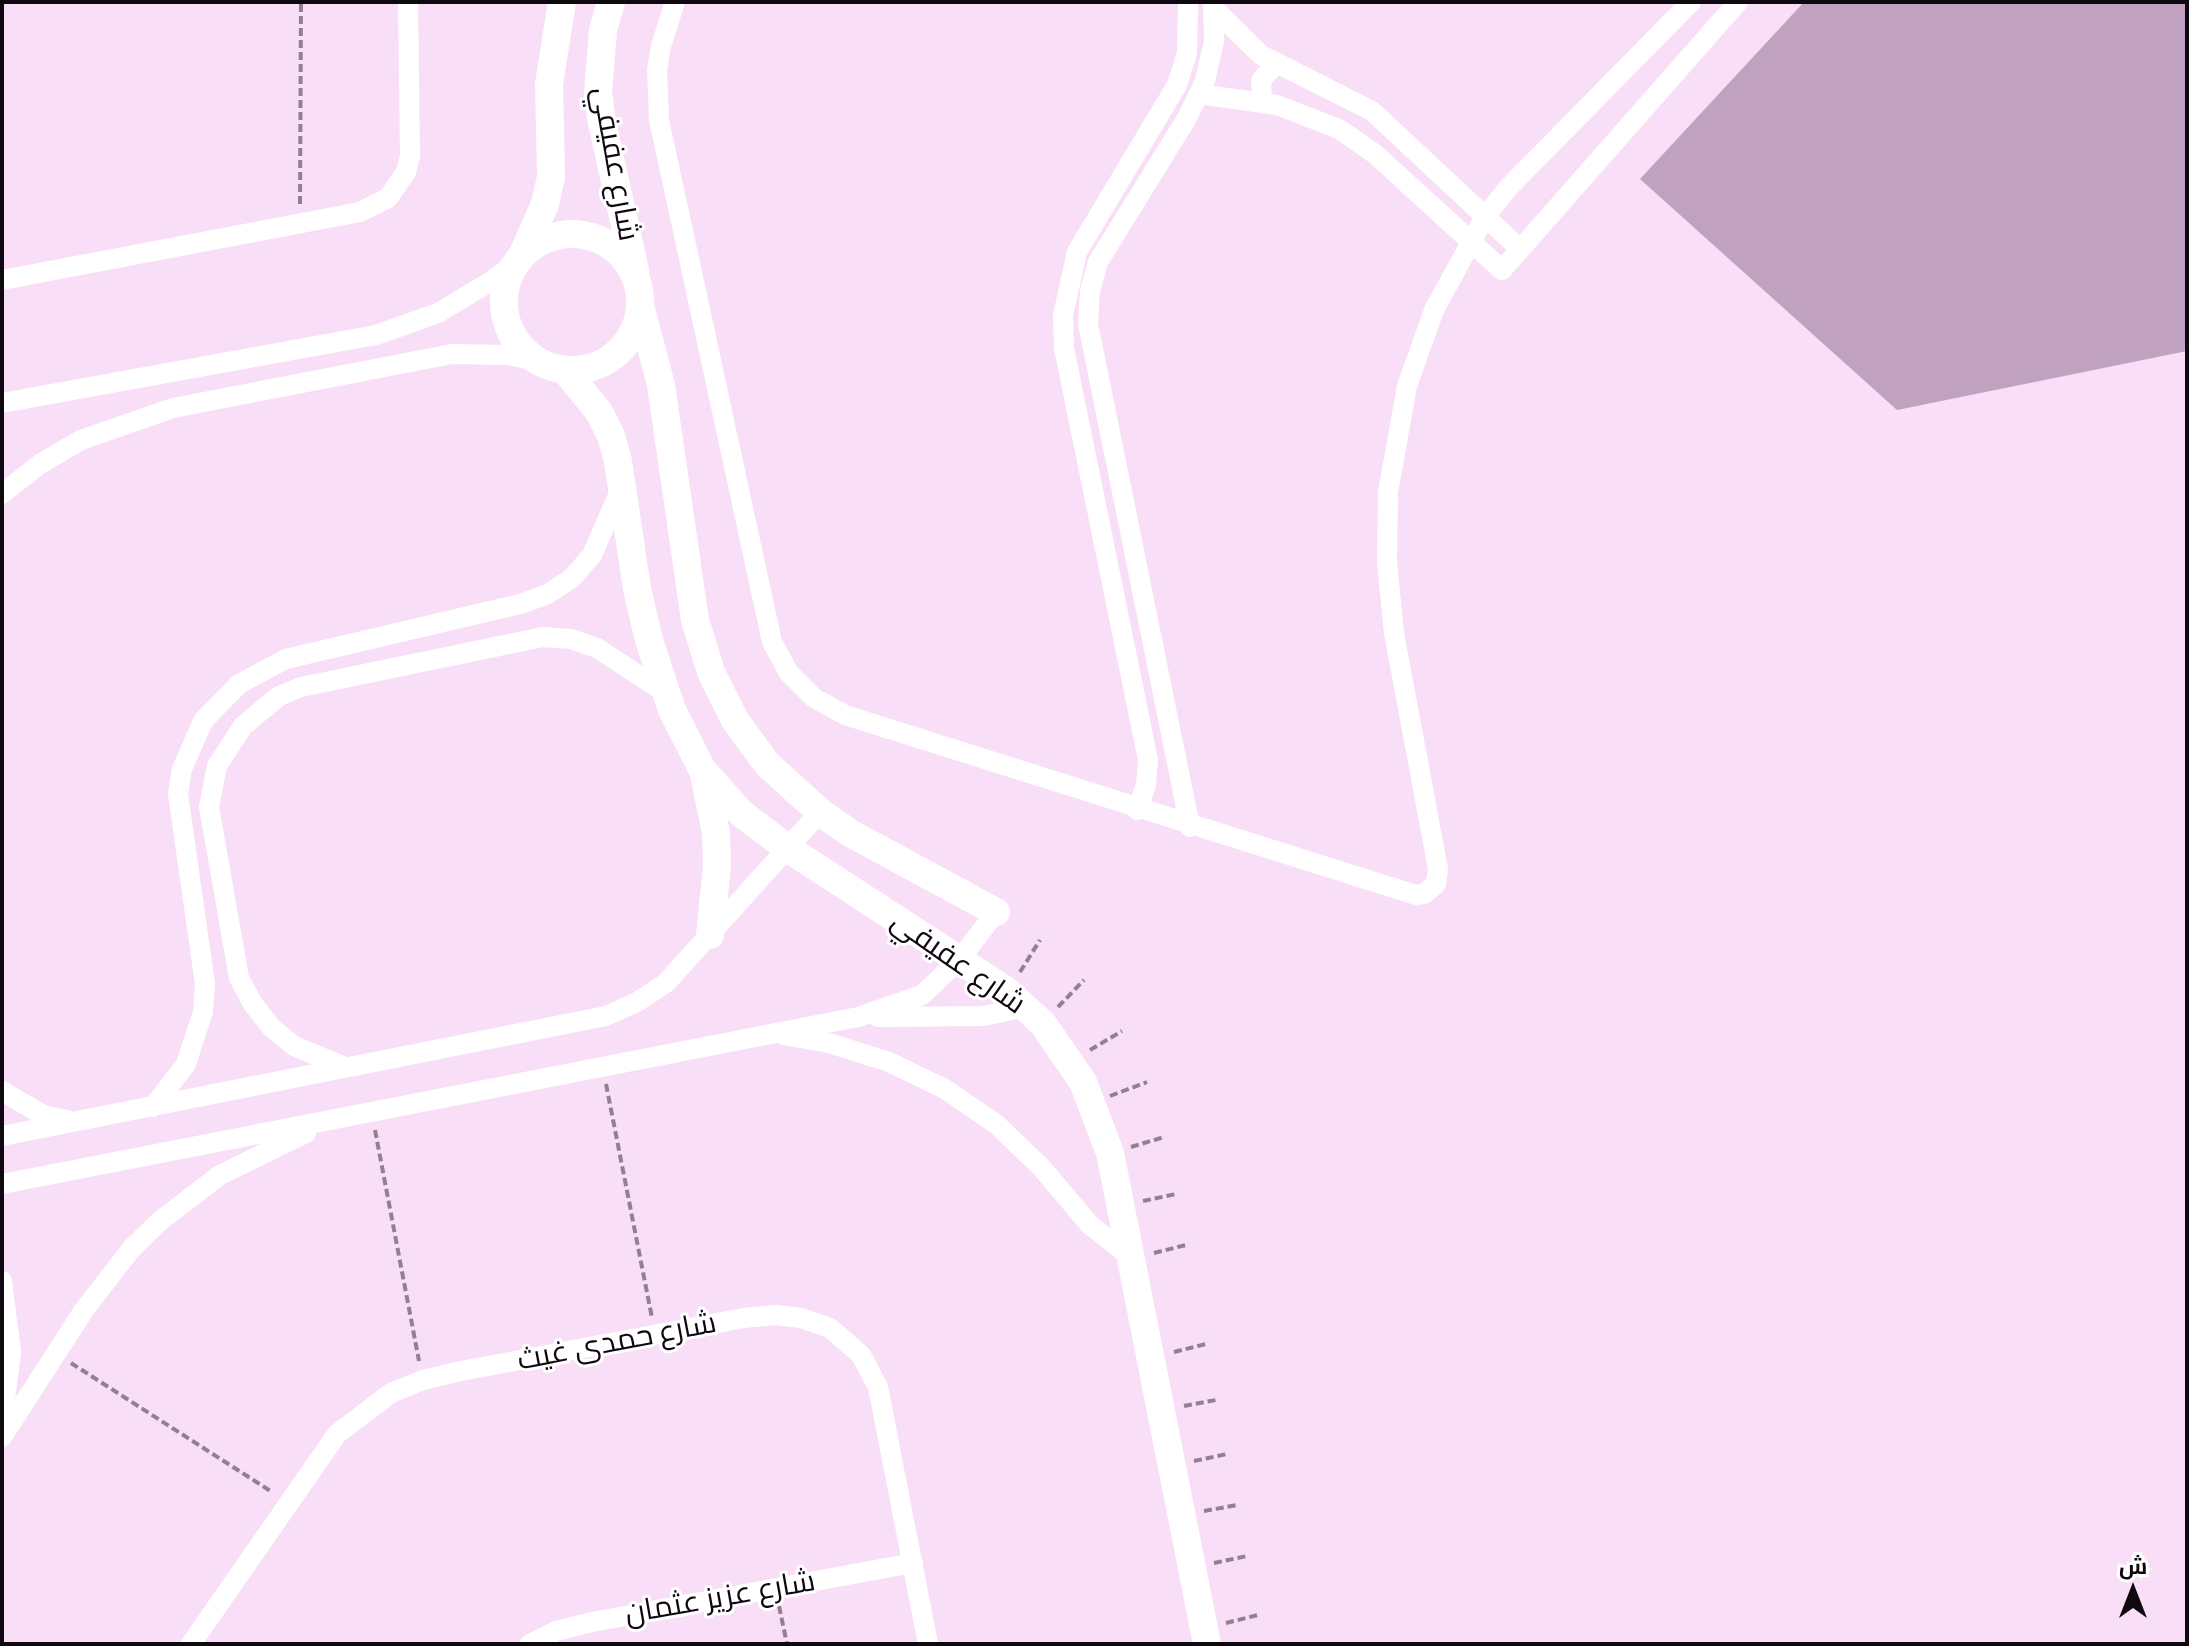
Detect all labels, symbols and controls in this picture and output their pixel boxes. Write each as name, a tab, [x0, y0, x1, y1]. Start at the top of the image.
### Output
street label: شارع عفيفي	[584, 84, 646, 244]
street label: شارع عفيفي	[884, 904, 1032, 1022]
street label: شارع حمدى غيث	[515, 1305, 719, 1379]
north arrow	[2093, 1550, 2173, 1630]
text: ش	[2119, 1552, 2147, 1580]
street label: شارع عزيز عثمان	[622, 1564, 818, 1632]

